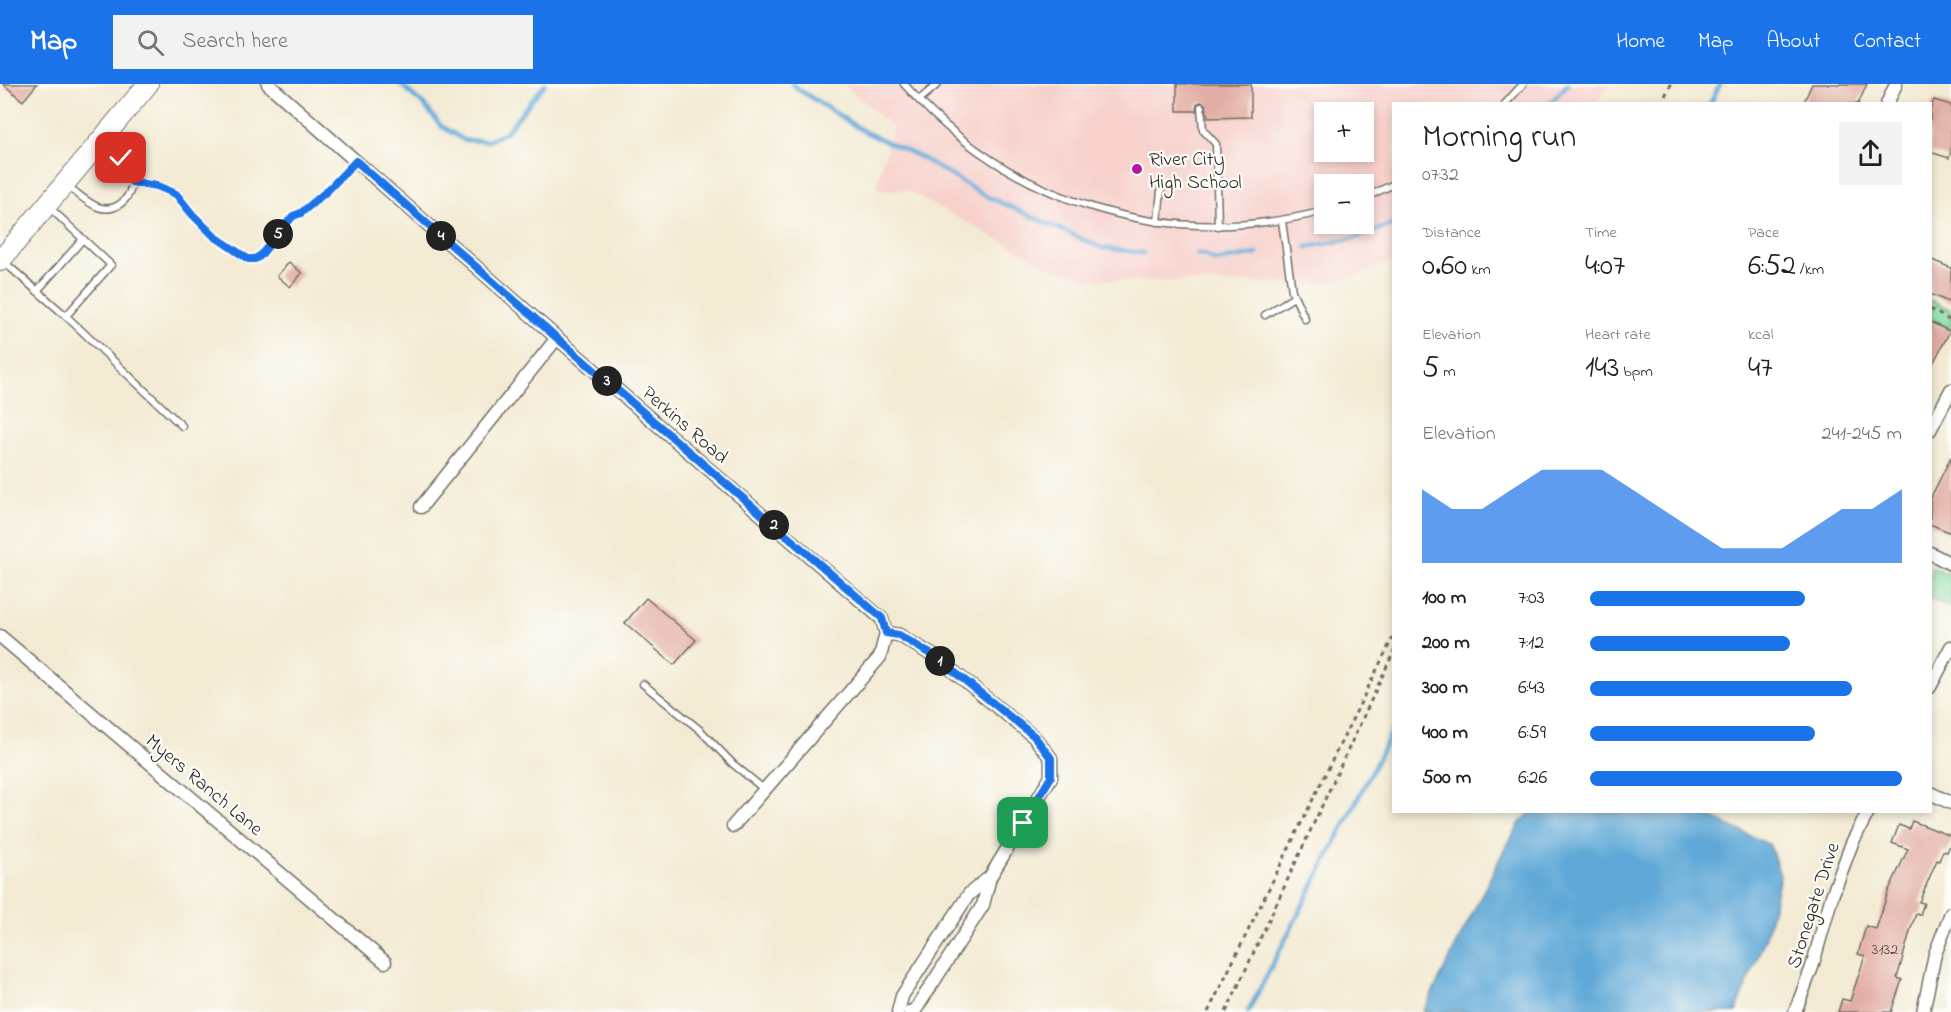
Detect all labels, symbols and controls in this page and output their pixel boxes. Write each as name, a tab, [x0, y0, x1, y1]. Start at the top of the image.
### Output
search box	[113, 15, 533, 69]
text: Map	[30, 22, 77, 63]
icon: search	[134, 26, 167, 59]
text: Search here	[182, 26, 288, 58]
text: Home	[1616, 27, 1665, 57]
text: Map	[1698, 27, 1733, 57]
text: About	[1766, 27, 1820, 57]
text: Contact	[1853, 27, 1921, 57]
map controls	[1314, 102, 1374, 234]
button: +	[1314, 102, 1374, 162]
text: Morning run	[1422, 114, 1576, 162]
button: share	[1839, 122, 1902, 185]
pin	[95, 132, 146, 183]
icon: check	[104, 141, 137, 174]
place label: River City High School	[1149, 146, 1242, 199]
text: 07:32	[1422, 161, 1459, 190]
marker: River City High School	[1130, 162, 1144, 176]
button: −	[1314, 174, 1374, 234]
pin: 5	[263, 219, 293, 249]
pin: 4	[426, 221, 456, 251]
text: Distance	[1422, 221, 1481, 245]
text: Time	[1585, 221, 1617, 245]
text: Pace	[1748, 221, 1779, 245]
text: 5	[273, 222, 283, 246]
text: 4	[438, 224, 444, 248]
text: 0.60	[1422, 245, 1467, 289]
text: 4:07	[1585, 245, 1625, 289]
text: 6:52	[1748, 245, 1796, 289]
text: km	[1467, 258, 1491, 282]
text: /km	[1796, 258, 1824, 282]
text: Elevation	[1422, 323, 1481, 347]
text: Heart rate	[1585, 323, 1651, 347]
text: kcal	[1748, 323, 1773, 347]
text: 5	[1422, 347, 1439, 391]
text: 143	[1585, 347, 1619, 391]
text: 47	[1748, 347, 1773, 391]
text: m	[1439, 360, 1456, 384]
text: bpm	[1619, 360, 1653, 384]
pin: 3	[592, 366, 622, 396]
text: 3	[604, 369, 610, 393]
street label: Perkins Road	[635, 380, 734, 472]
text: Elevation	[1422, 420, 1496, 449]
text: 241–245 m	[1822, 420, 1902, 449]
pin: 2	[759, 510, 789, 540]
text: 2	[770, 513, 778, 537]
text: 100 m	[1422, 584, 1466, 613]
text: 7:03	[1518, 584, 1545, 613]
text: 200 m	[1422, 629, 1470, 658]
text: 7:12	[1518, 629, 1544, 658]
pin: 1	[925, 646, 955, 676]
text: 1	[937, 649, 943, 673]
text: 300 m	[1422, 674, 1468, 703]
text: 6:43	[1518, 674, 1545, 703]
text: 400 m	[1422, 719, 1468, 748]
text: 6:59	[1518, 719, 1546, 748]
street label: Myers Ranch Lane	[138, 728, 269, 844]
text: 500 m	[1422, 764, 1471, 793]
text: 6:26	[1518, 764, 1547, 793]
pin	[997, 797, 1048, 848]
icon: arrive	[1006, 806, 1039, 839]
street label: Stonegate Drive	[1780, 839, 1849, 973]
house number: 3132	[1872, 938, 1898, 962]

